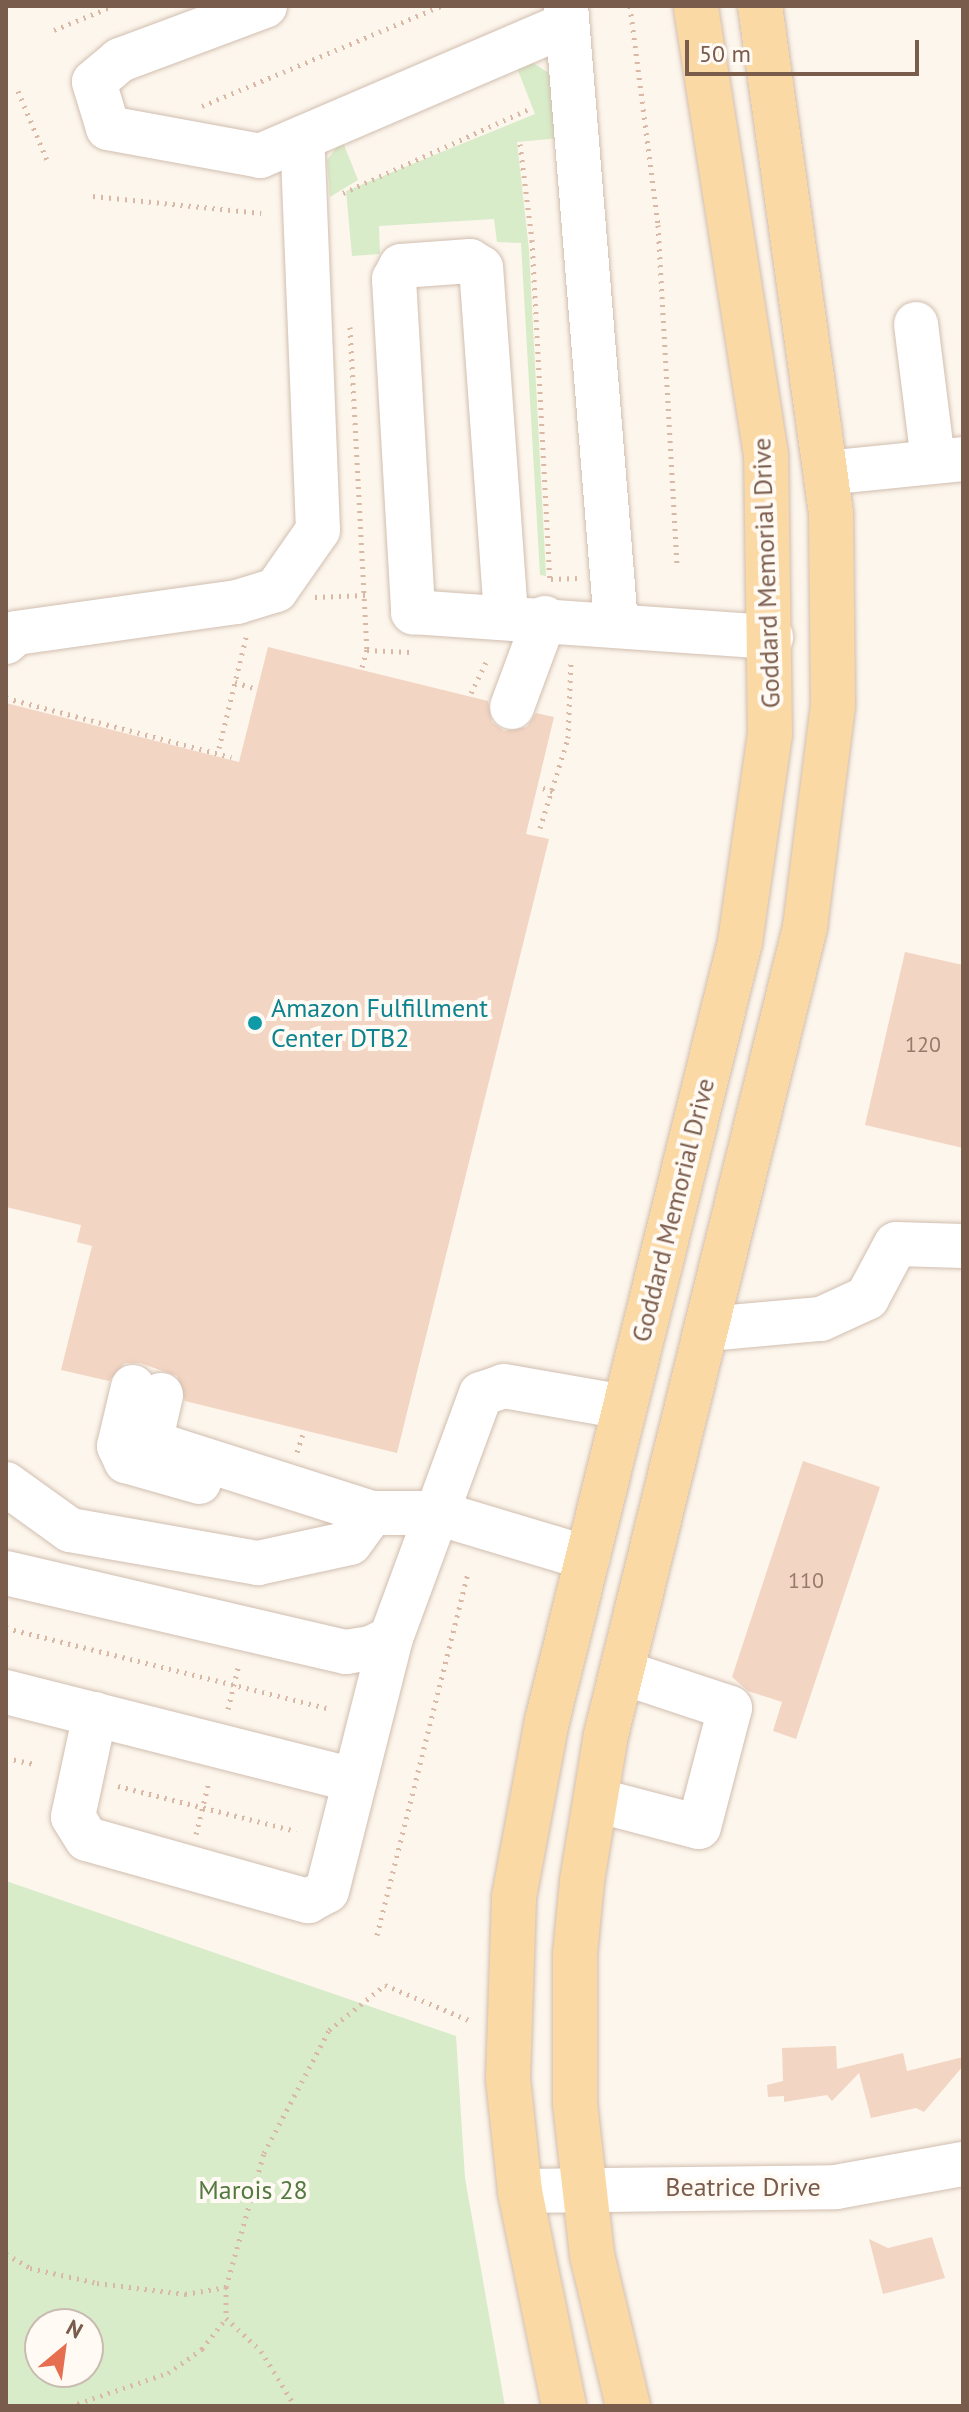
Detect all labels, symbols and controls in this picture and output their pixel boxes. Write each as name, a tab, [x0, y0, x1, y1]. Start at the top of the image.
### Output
scale bar	[689, 24, 923, 74]
text: 50 m	[699, 38, 751, 69]
street label: Goddard Memorial Drive	[746, 437, 786, 709]
place label: Amazon Fulfillment Center DTB2	[271, 992, 488, 1054]
marker: Amazon Fulfillment Center DTB2	[246, 1014, 264, 1032]
house number: 120	[905, 1032, 941, 1058]
street label: Goddard Memorial Drive	[625, 1075, 721, 1345]
house number: 110	[788, 1568, 824, 1594]
street label: Beatrice Drive	[665, 2171, 821, 2203]
park label: Marois 28	[198, 2174, 308, 2206]
north arrow	[24, 2308, 104, 2388]
text: N	[62, 2313, 88, 2345]

